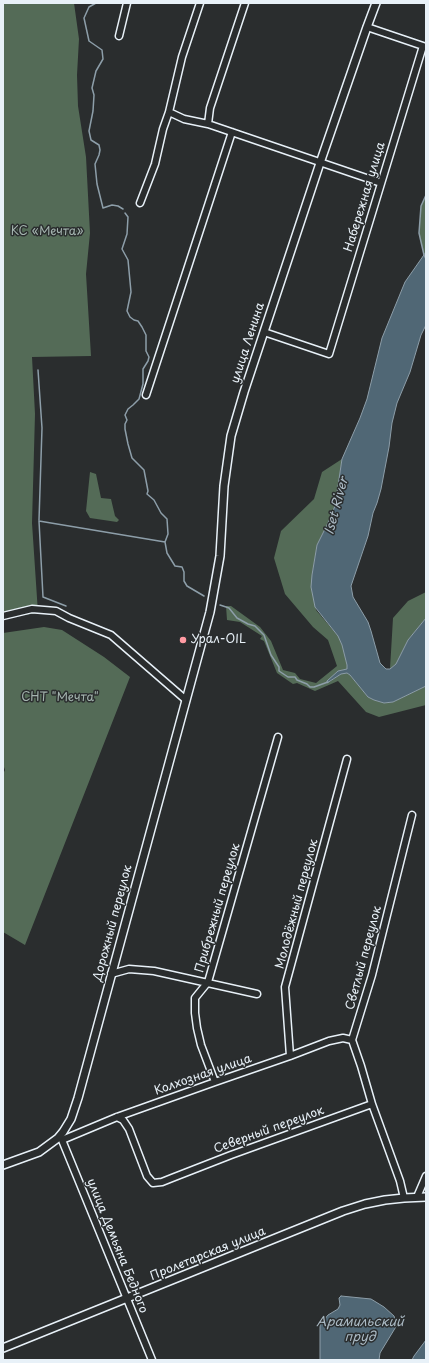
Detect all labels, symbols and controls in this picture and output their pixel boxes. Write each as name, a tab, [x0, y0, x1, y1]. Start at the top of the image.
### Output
street label: Набережная улица	[341, 140, 389, 254]
park label: КС «Мечта»	[11, 225, 83, 239]
street label: улица Ленина	[228, 301, 268, 385]
water label: Iset River	[322, 476, 352, 536]
place label: Урал-OIL	[191, 633, 246, 647]
marker: Урал-OIL	[178, 635, 188, 645]
park label: СНТ "Мечта"	[21, 691, 99, 705]
street label: Молодёжный переулок	[273, 838, 321, 970]
street label: Прибрежный переулок	[193, 842, 243, 974]
street label: Дорожный переулок	[91, 863, 135, 983]
street label: Светлый переулок	[343, 904, 385, 1012]
street label: Колхозная улица	[153, 1052, 253, 1098]
street label: Северный переулок	[212, 1103, 326, 1157]
street label: улица Демьяна Бедного	[83, 1177, 151, 1315]
street label: Пролетарская улица	[148, 1224, 268, 1284]
water label: Арамильский пруд	[316, 1314, 404, 1345]

